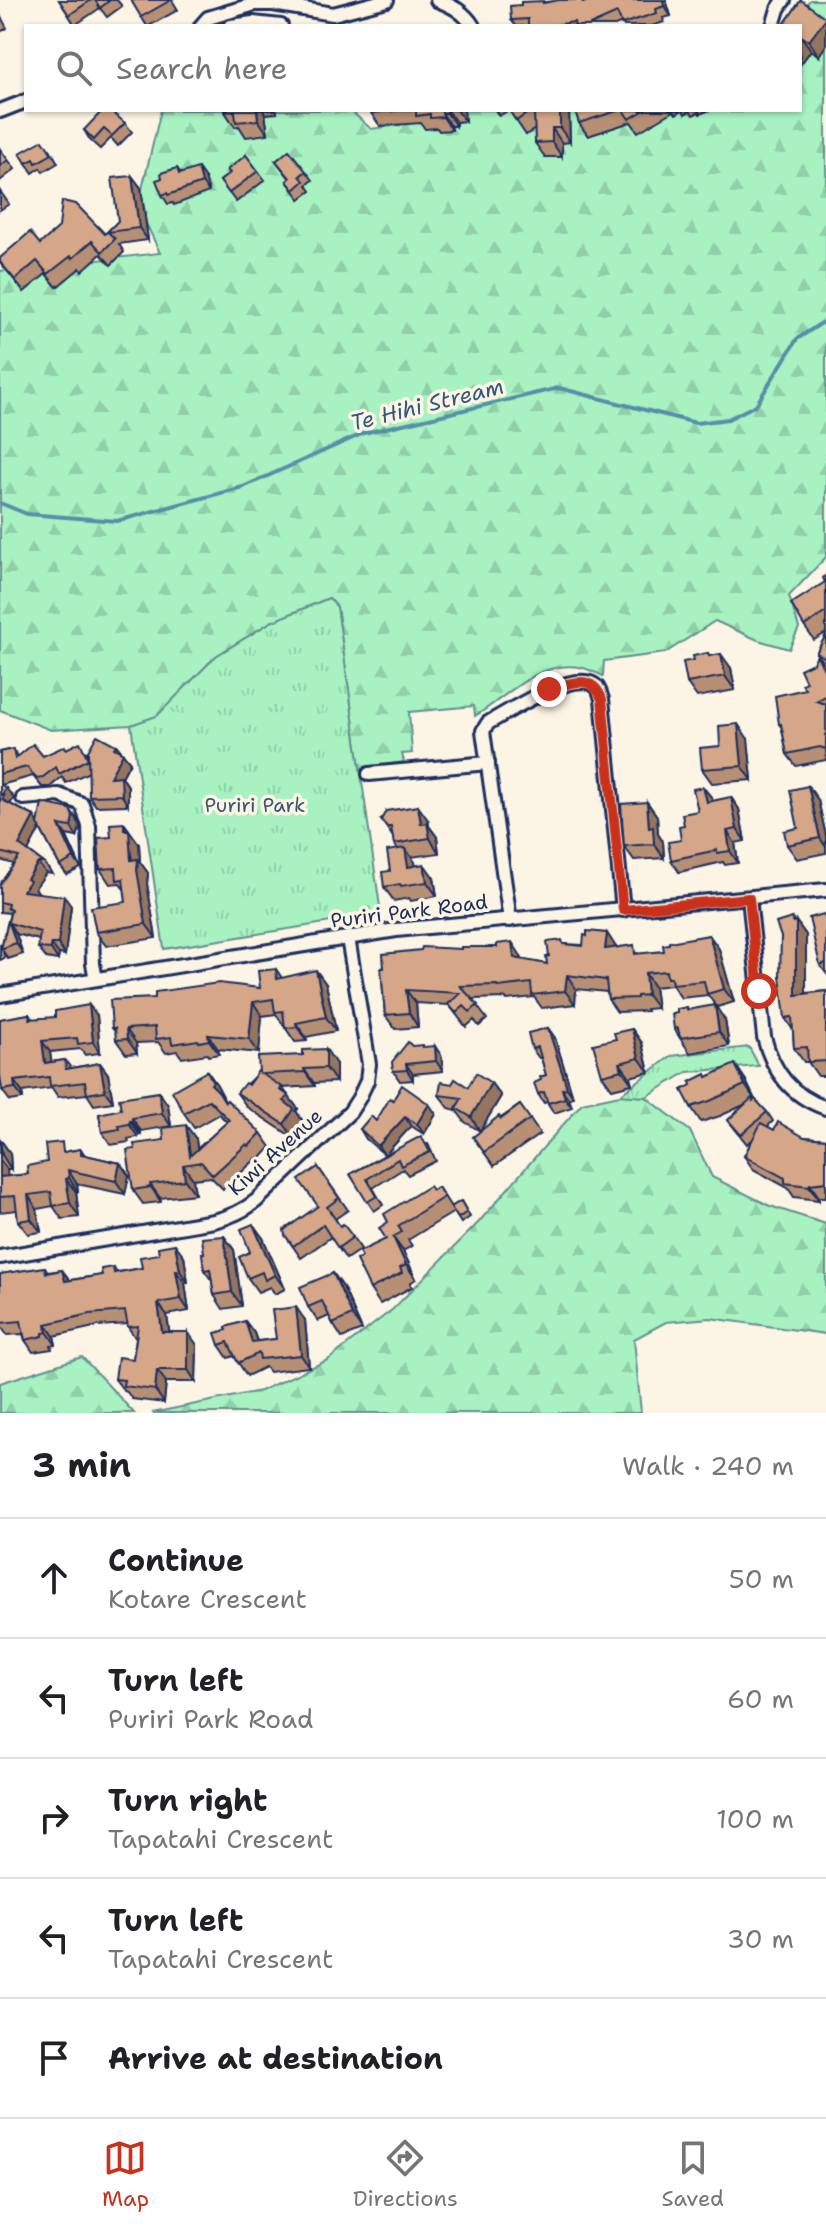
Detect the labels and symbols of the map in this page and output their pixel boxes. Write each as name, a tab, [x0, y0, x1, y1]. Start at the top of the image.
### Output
water label: Te Hihi Stream	[347, 371, 507, 438]
route end	[531, 671, 567, 707]
park label: Puriri Park	[205, 792, 306, 818]
street label: Puriri Park Road	[329, 888, 489, 934]
route start	[741, 973, 777, 1009]
street label: Kiwi Avenue	[222, 1103, 328, 1201]

